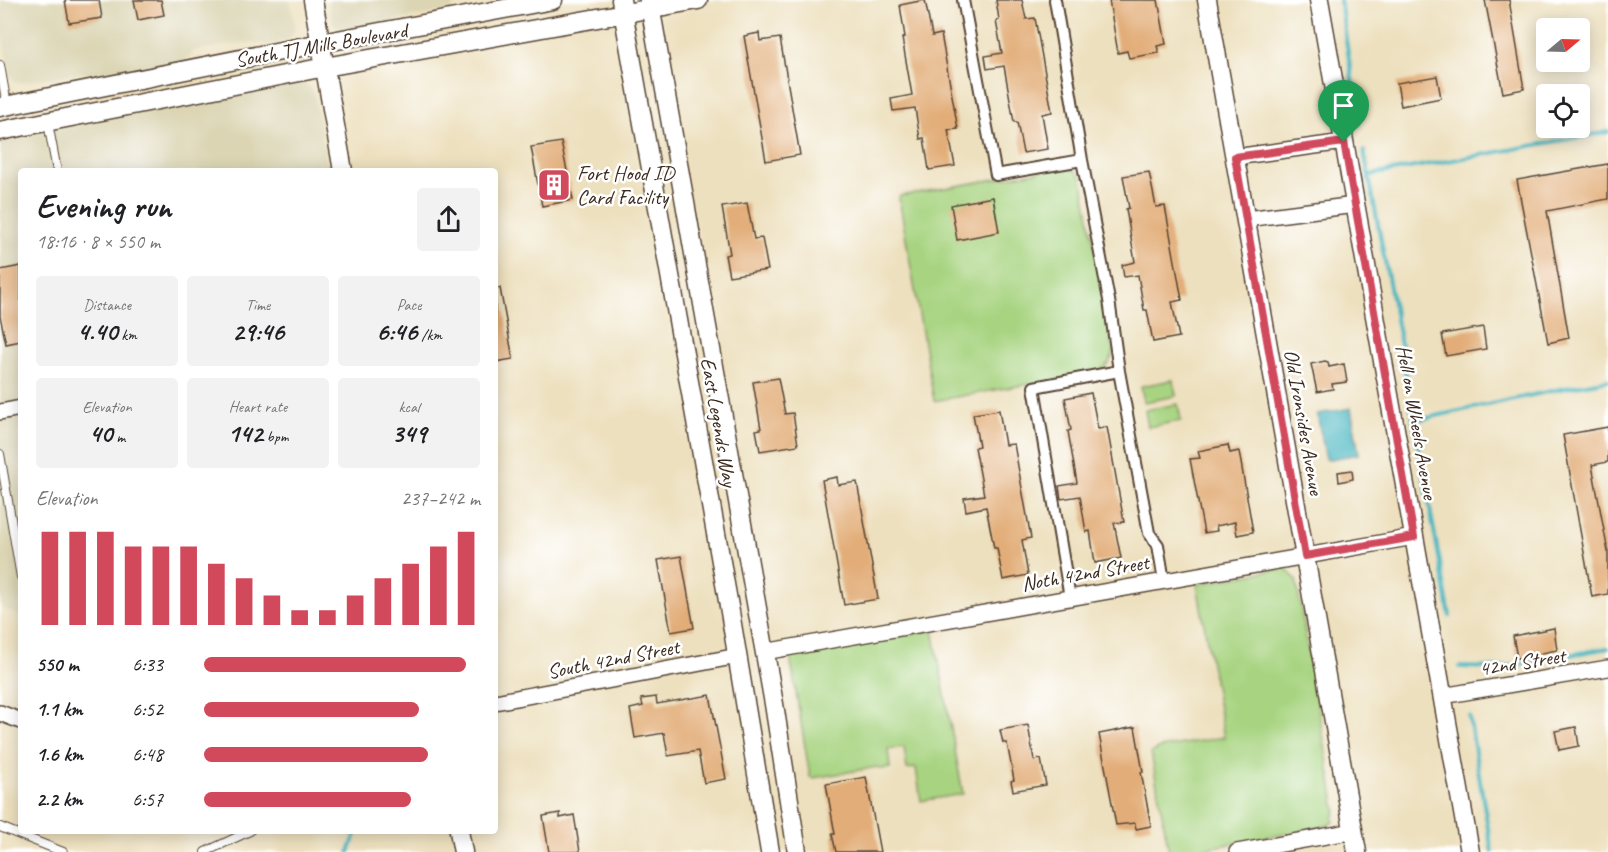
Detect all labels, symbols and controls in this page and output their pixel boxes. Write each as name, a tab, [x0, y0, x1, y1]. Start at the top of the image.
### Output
street label: South TJ Mills Boulevard	[233, 16, 413, 73]
north arrow	[1536, 18, 1590, 72]
map controls	[1536, 18, 1590, 138]
pin	[1318, 80, 1369, 142]
button: locate	[1536, 84, 1590, 138]
icon: arrive	[1327, 89, 1360, 122]
place label: Fort Hood ID Card Facility	[577, 160, 676, 210]
building icon: Fort Hood ID Card Facility	[536, 167, 572, 203]
text: Evening run	[36, 185, 171, 227]
button: share	[417, 188, 480, 251]
text: 18:16 · 8 × 550 m	[36, 229, 160, 254]
text: Distance	[83, 295, 131, 315]
text: Time	[246, 295, 270, 315]
text: Pace	[397, 295, 421, 315]
text: 4.40	[77, 315, 117, 348]
text: 29:46	[232, 315, 284, 348]
text: 6:46	[376, 315, 417, 348]
text: km	[117, 325, 137, 345]
text: /km	[417, 325, 442, 345]
street label: Hell on Wheels Avenue	[1391, 343, 1444, 503]
street label: Old Ironsides Avenue	[1278, 347, 1330, 498]
street label: East Legends Way	[695, 355, 743, 490]
text: Elevation	[82, 397, 132, 417]
text: Heart rate	[229, 397, 287, 417]
text: kcal	[398, 397, 420, 417]
text: 40	[89, 417, 112, 450]
text: 142	[228, 417, 263, 450]
text: 349	[392, 417, 426, 450]
text: m	[112, 427, 125, 447]
text: bpm	[263, 427, 288, 447]
text: Elevation	[36, 486, 98, 511]
text: 237–242 m	[401, 486, 480, 511]
street label: Noth 42nd Street	[1019, 549, 1153, 597]
street label: South 42nd Street	[545, 633, 683, 685]
street label: 42nd Street	[1477, 642, 1569, 682]
text: 550 m	[36, 652, 79, 677]
text: 6:33	[132, 652, 163, 677]
text: 1.1 km	[36, 697, 83, 722]
text: 6:52	[132, 697, 163, 722]
text: 1.6 km	[36, 742, 83, 767]
text: 6:48	[132, 742, 163, 767]
text: 2.2 km	[36, 787, 83, 812]
text: 6:57	[132, 787, 163, 812]

